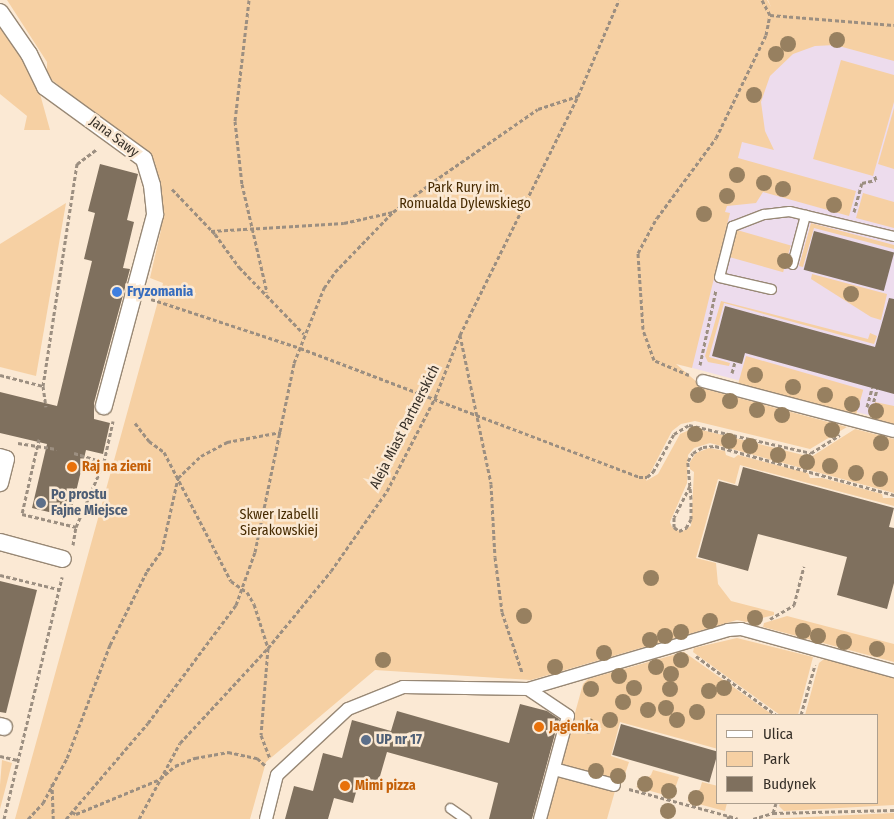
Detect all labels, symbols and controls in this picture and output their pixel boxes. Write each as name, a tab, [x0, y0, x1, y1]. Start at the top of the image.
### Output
street label: Jana Sawy	[86, 113, 142, 161]
park label: Park Rury im. Romualda Dylewskiego	[399, 180, 531, 212]
place label: Fryzomania	[127, 284, 193, 300]
marker: Fryzomania	[111, 286, 123, 298]
street label: Aleja Miast Partnerskich	[366, 362, 444, 492]
place label: Raj na ziemi	[82, 459, 151, 475]
marker: Raj na ziemi	[66, 461, 78, 473]
place label: Po prostu Fajne Miejsce	[51, 487, 128, 520]
marker: Po prostu Fajne Miejsce	[35, 497, 47, 509]
park label: Skwer Izabelli Sierakowskiej	[240, 507, 318, 540]
legend	[716, 714, 879, 804]
place label: Jagienka	[549, 719, 599, 735]
marker: Jagienka	[533, 721, 545, 733]
text: Ulica	[763, 725, 793, 743]
place label: UP nr 17	[376, 732, 422, 748]
marker: UP nr 17	[360, 734, 372, 746]
text: Park	[763, 750, 790, 768]
text: Budynek	[763, 775, 816, 793]
place label: Mimi pizza	[355, 778, 416, 794]
marker: Mimi pizza	[339, 780, 351, 792]

